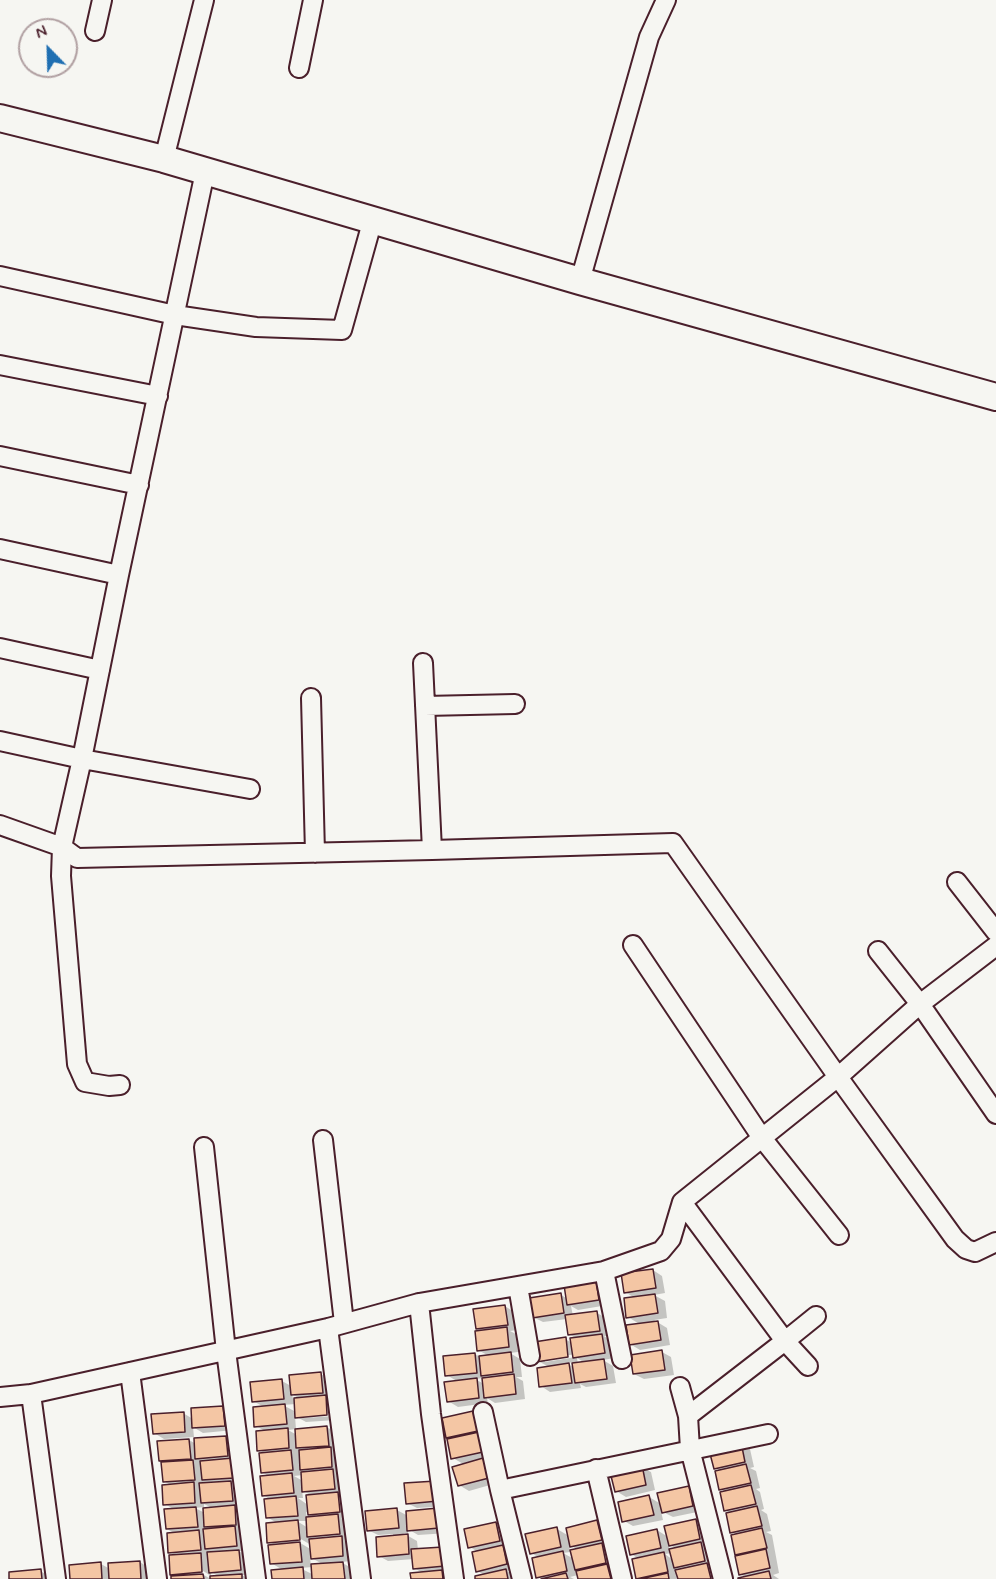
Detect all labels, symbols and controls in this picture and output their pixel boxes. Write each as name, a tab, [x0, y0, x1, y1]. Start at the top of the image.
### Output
north arrow	[18, 18, 78, 78]
text: N	[33, 21, 51, 45]

